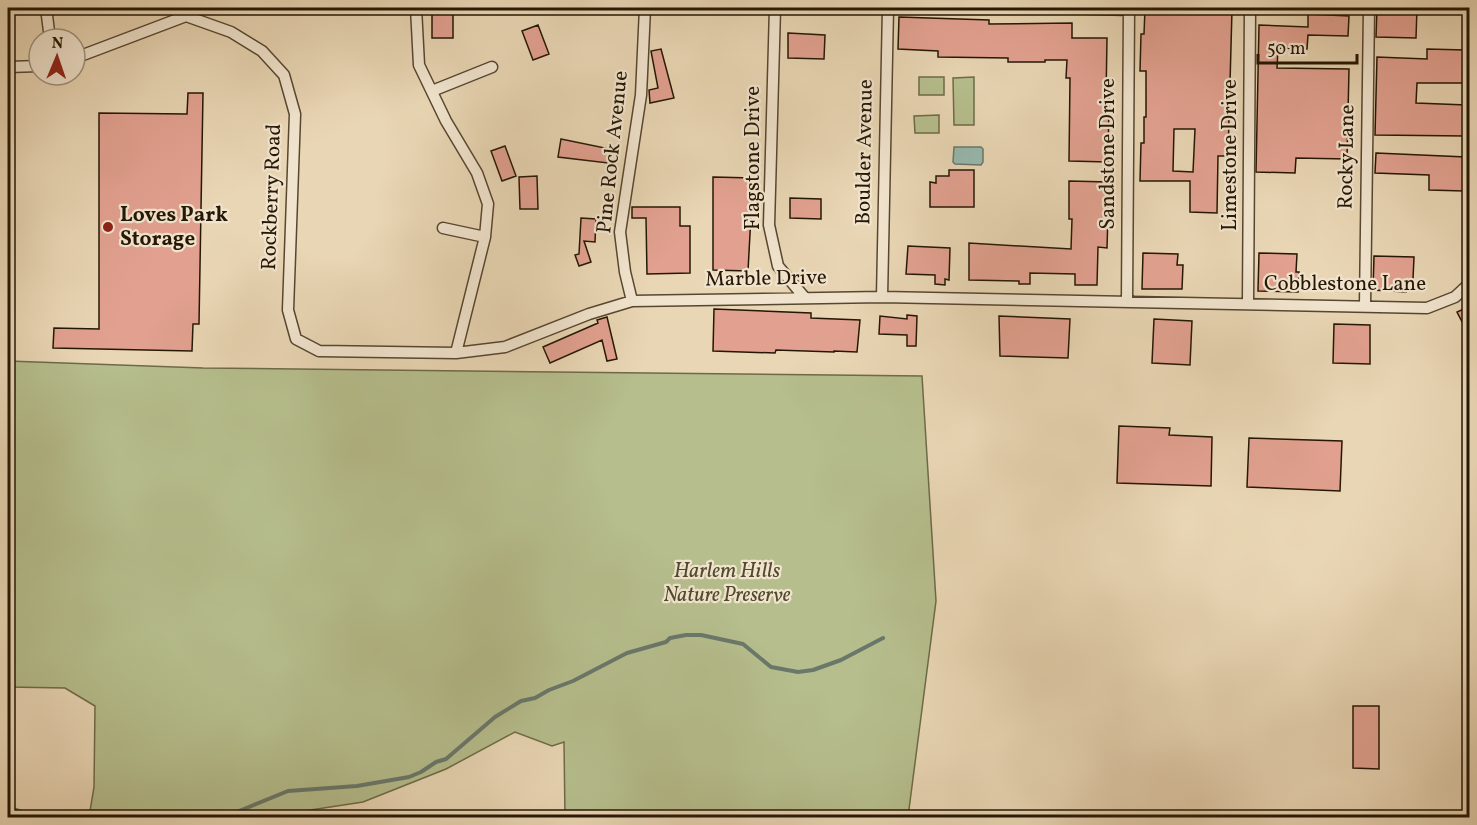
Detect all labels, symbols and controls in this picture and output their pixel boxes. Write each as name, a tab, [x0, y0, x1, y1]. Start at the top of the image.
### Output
north arrow	[27, 27, 87, 87]
scale bar	[1258, 27, 1357, 65]
text: N	[51, 33, 64, 55]
text: 50 m	[1267, 37, 1306, 62]
street label: Pine Rock Avenue	[590, 69, 636, 235]
street label: Sandstone Drive	[1094, 78, 1123, 230]
street label: Boulder Avenue	[849, 79, 881, 225]
street label: Limestone Drive	[1216, 79, 1245, 231]
street label: Flagstone Drive	[739, 86, 768, 230]
street label: Rocky Lane	[1332, 104, 1362, 210]
street label: Rockberry Road	[255, 123, 289, 271]
place label: Loves Park Storage	[120, 201, 228, 254]
marker: Loves Park Storage	[101, 220, 115, 234]
street label: Marble Drive	[705, 263, 827, 295]
street label: Cobblestone Lane	[1264, 270, 1426, 299]
park label: Harlem Hills Nature Preserve	[664, 557, 791, 610]

